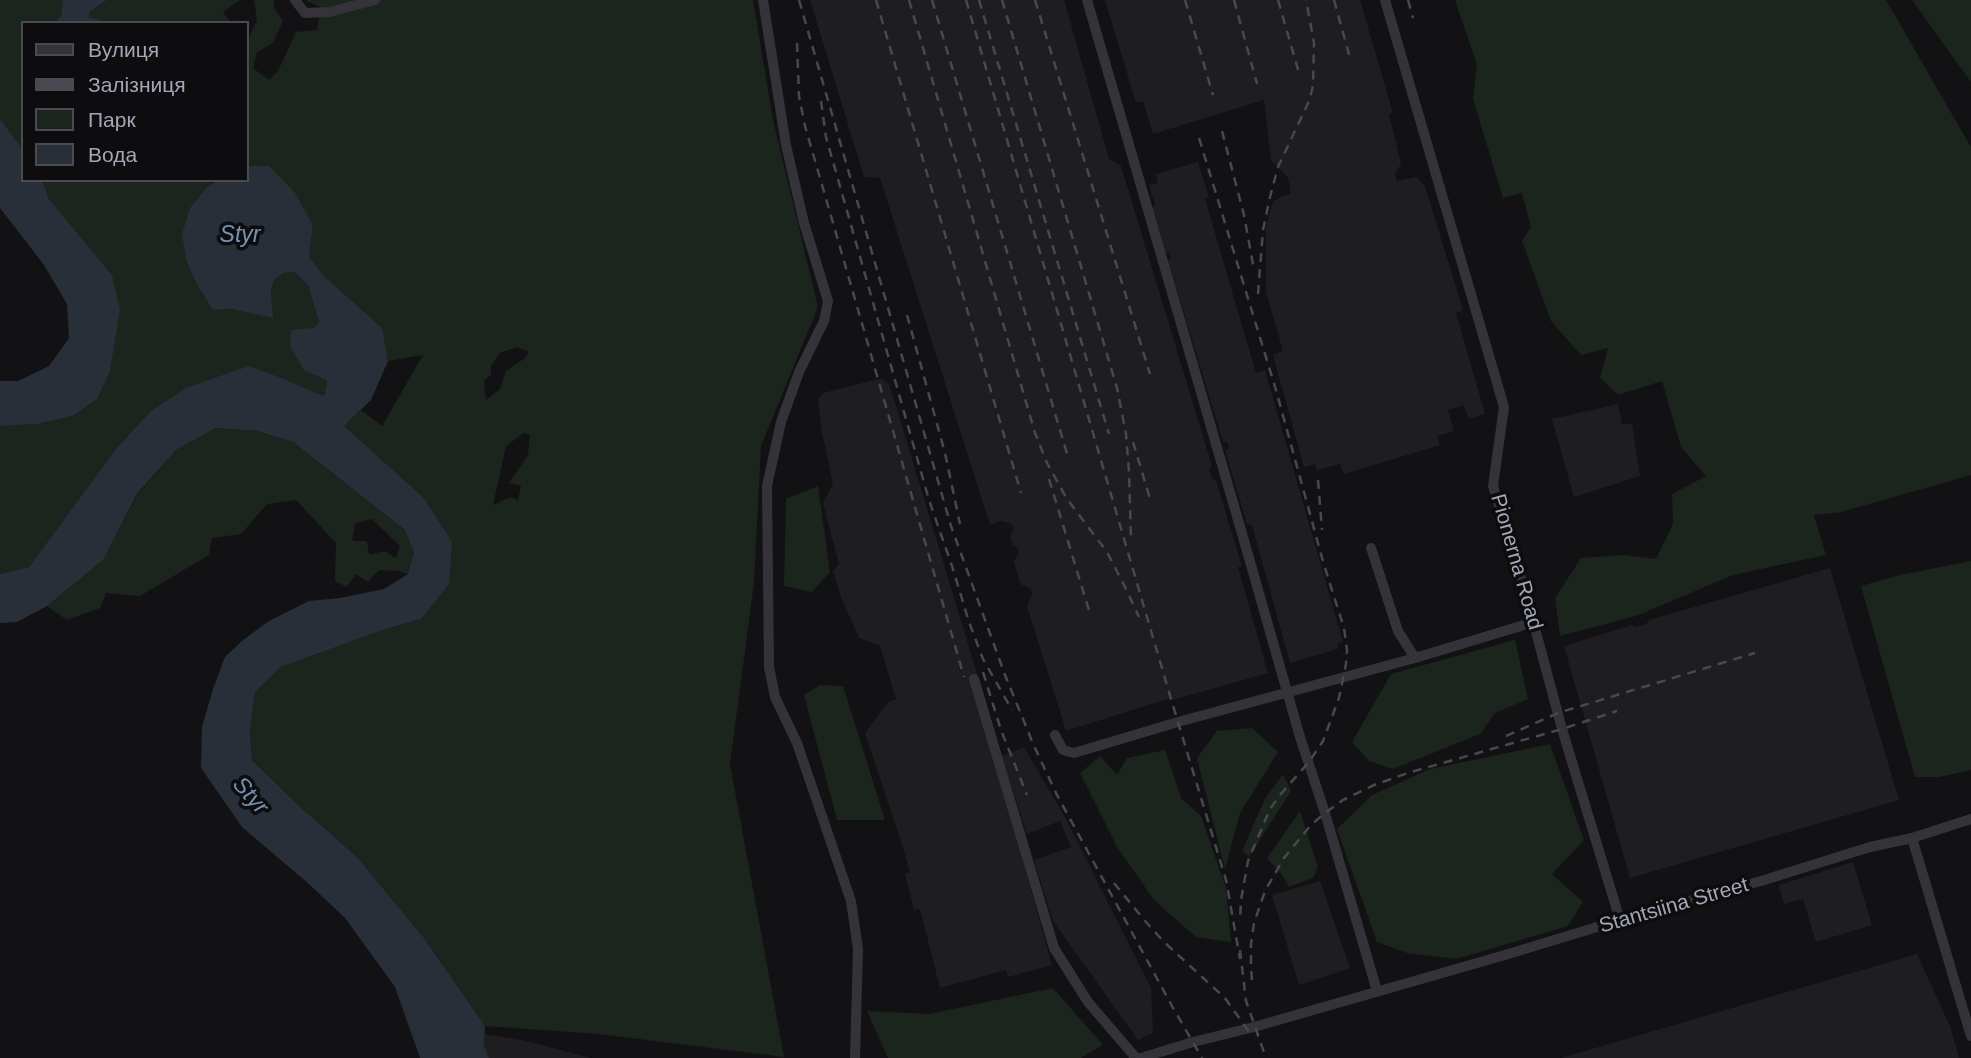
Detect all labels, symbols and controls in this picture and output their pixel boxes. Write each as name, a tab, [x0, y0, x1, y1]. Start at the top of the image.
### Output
legend	[21, 21, 248, 182]
text: Вулиця	[88, 38, 159, 61]
text: Залізниця	[88, 73, 186, 96]
text: Парк	[88, 108, 136, 131]
text: Вода	[88, 143, 137, 166]
water label: Styr	[220, 222, 260, 250]
street label: Pionerna Road	[1485, 491, 1547, 633]
water label: Styr	[226, 772, 274, 820]
street label: Stantsiina Street	[1596, 873, 1752, 939]

